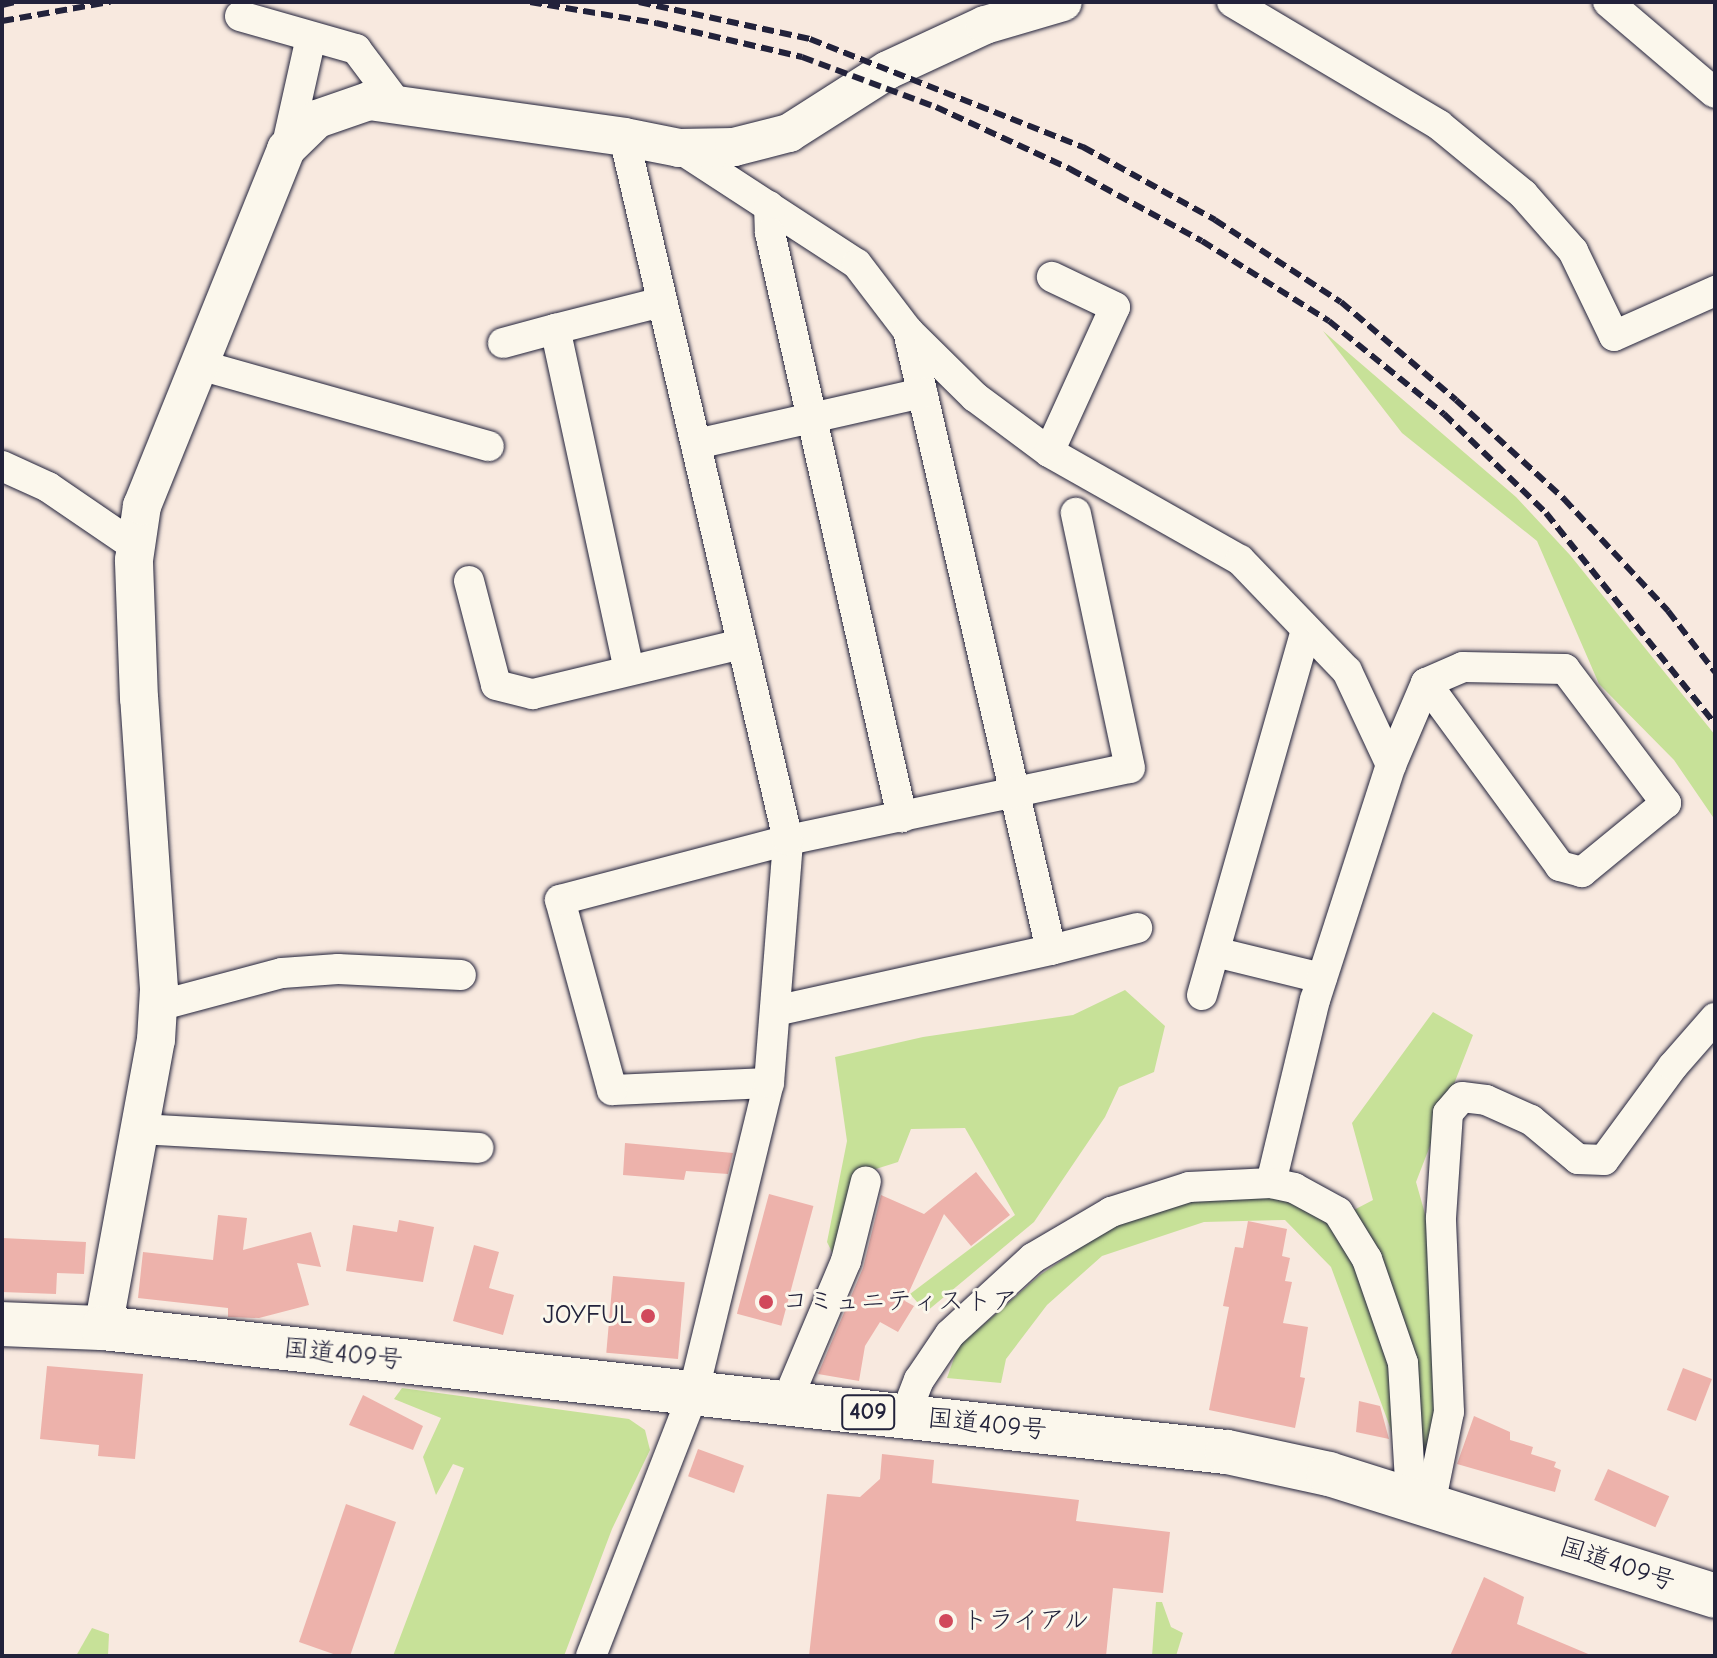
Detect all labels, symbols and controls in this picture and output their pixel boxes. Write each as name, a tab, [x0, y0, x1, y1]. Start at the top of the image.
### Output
place label: コミュニティストア	[782, 1286, 1016, 1318]
marker: コミュニティストア	[757, 1293, 775, 1311]
place label: JOYFUL	[543, 1300, 632, 1332]
marker: JOYFUL	[639, 1307, 657, 1325]
street label: 国道409号	[282, 1333, 404, 1377]
road number: 409	[840, 1392, 896, 1432]
street label: 国道409号	[926, 1403, 1048, 1447]
street label: 国道409号	[1555, 1532, 1679, 1598]
place label: トライアル	[962, 1605, 1092, 1637]
marker: トライアル	[937, 1612, 955, 1630]

